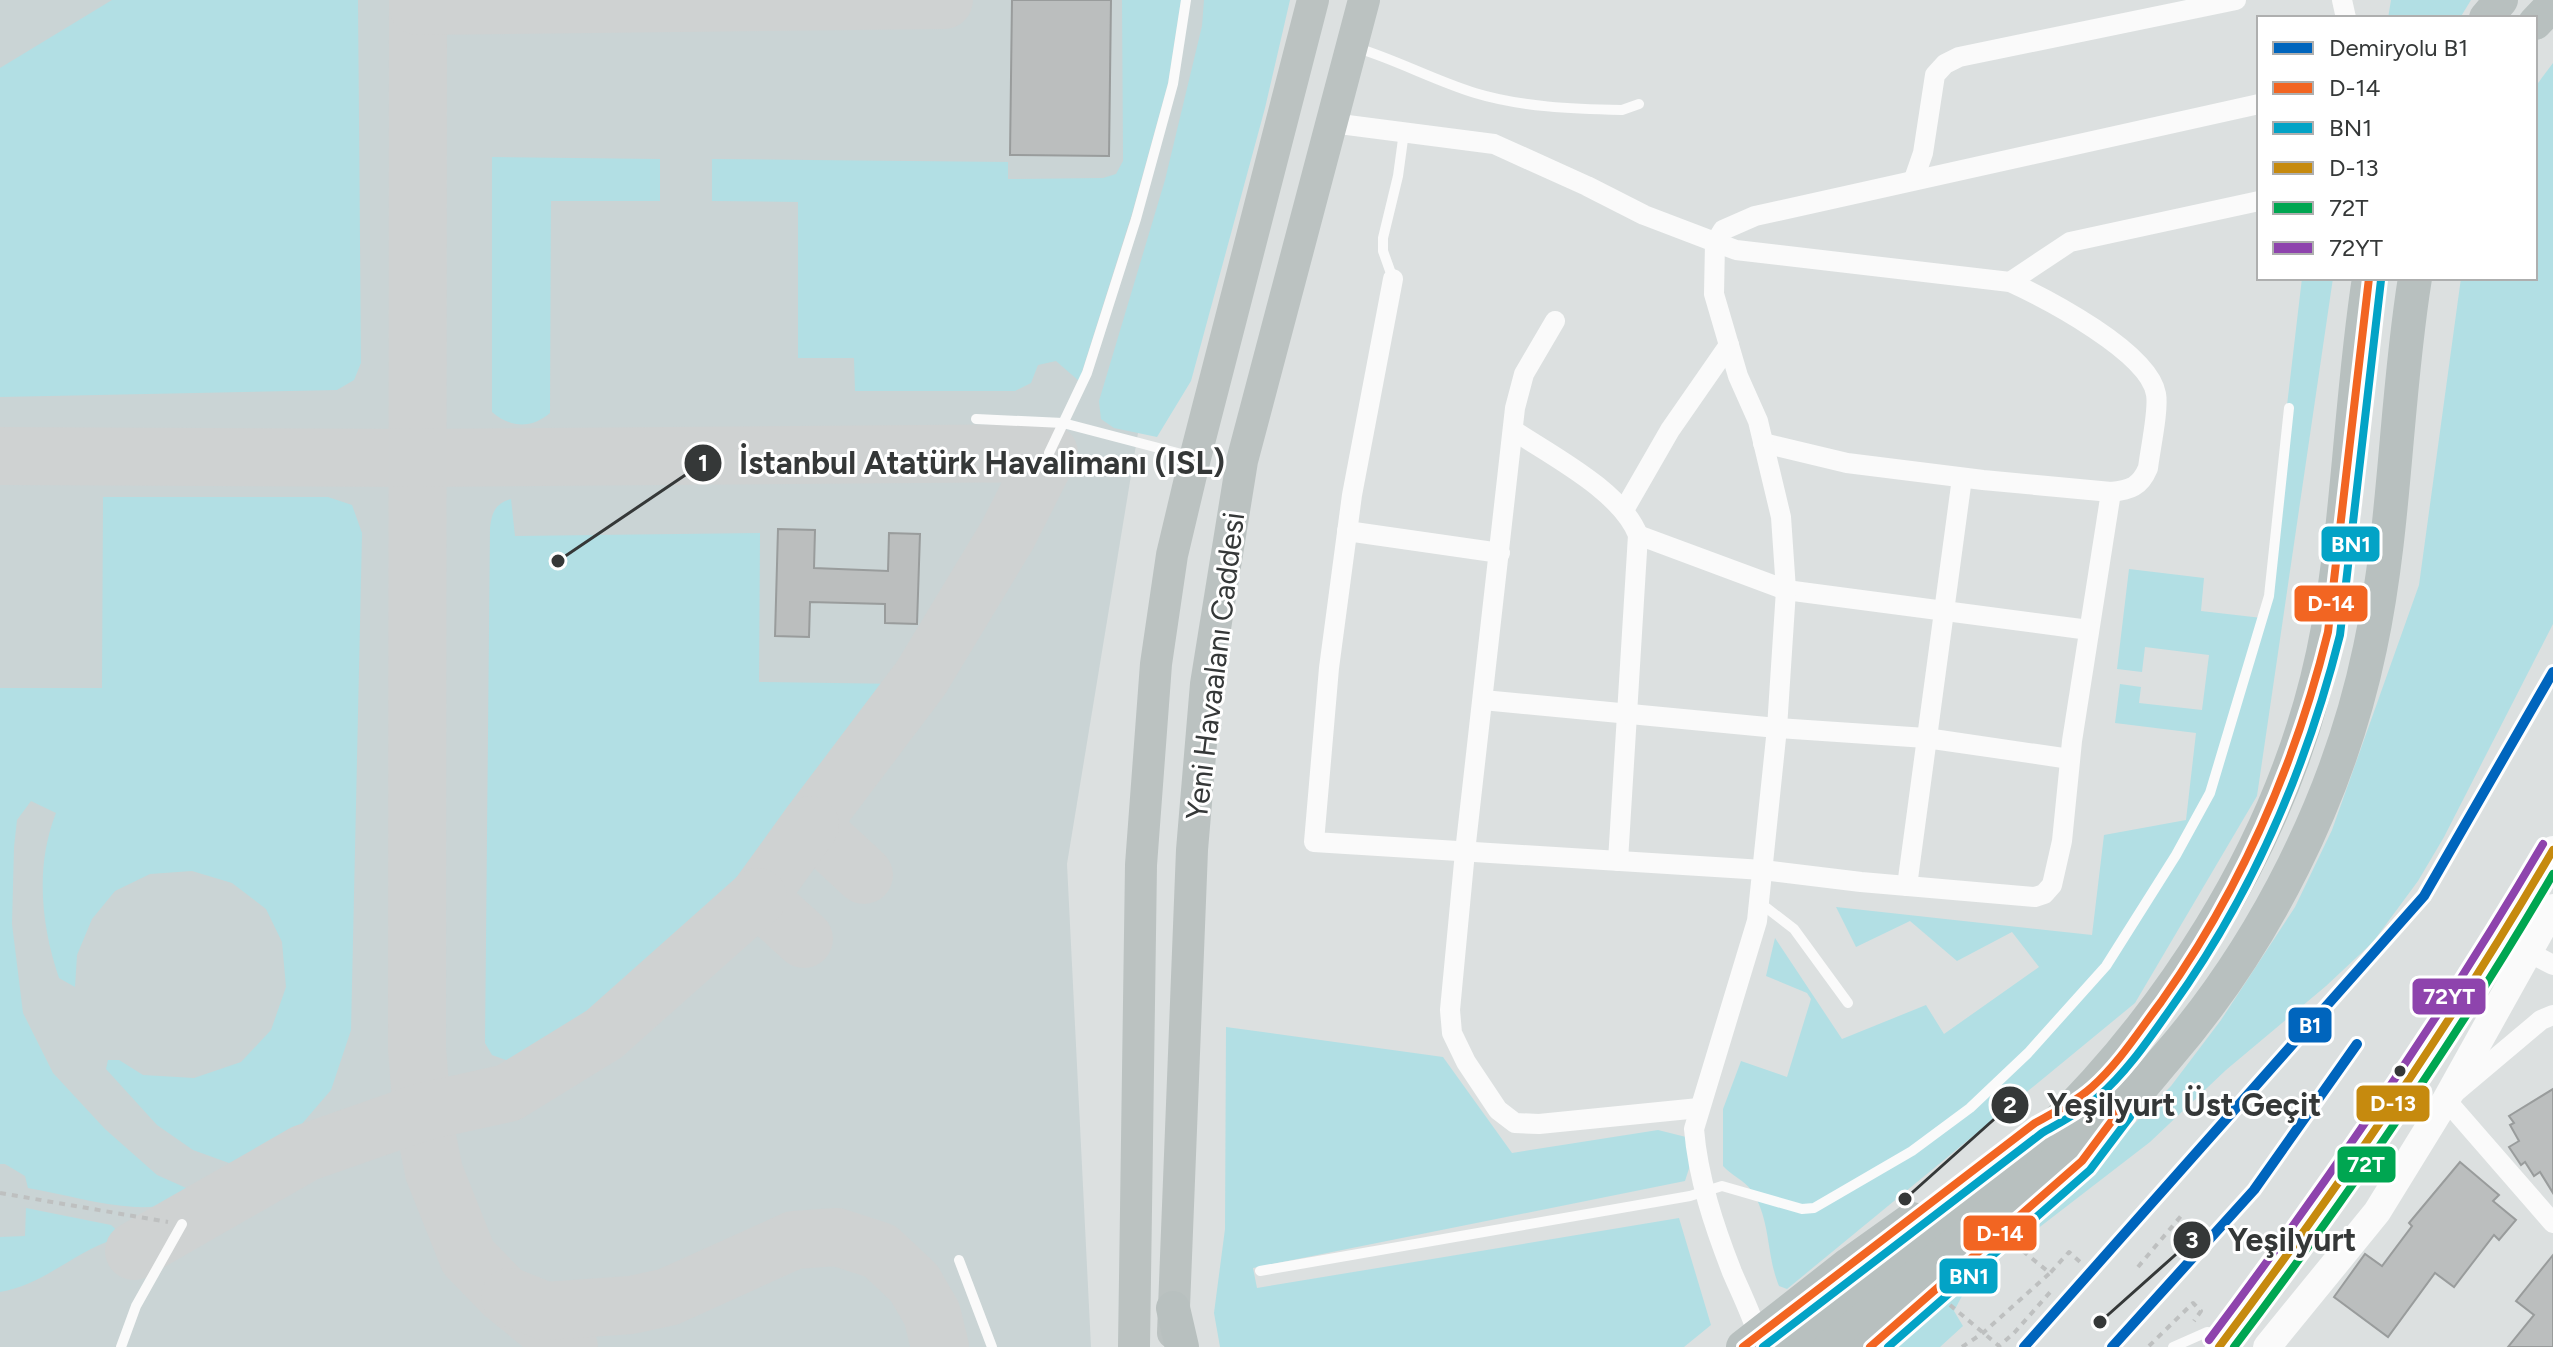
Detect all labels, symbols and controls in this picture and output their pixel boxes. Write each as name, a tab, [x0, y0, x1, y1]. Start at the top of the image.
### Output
legend	[2257, 16, 2537, 280]
text: Demiryolu B1	[2329, 33, 2468, 62]
text: D-14	[2329, 73, 2380, 102]
text: BN1	[2329, 113, 2372, 142]
text: D-13	[2329, 153, 2379, 182]
text: 72T	[2329, 193, 2369, 222]
text: 72YT	[2329, 233, 2383, 262]
callout: İstanbul Atatürk Havalimanı (ISL)	[683, 435, 1241, 491]
text: İstanbul Atatürk Havalimanı (ISL)	[739, 443, 1225, 482]
text: 1	[698, 448, 708, 477]
street label: Yeni Havaalanı Caddesi	[1178, 510, 1252, 822]
line badge: BN1	[2320, 525, 2381, 563]
text: BN1	[2331, 531, 2371, 558]
line badge: D-14	[2293, 584, 2369, 623]
text: D-14	[2307, 590, 2355, 617]
line badge: 72YT	[2411, 977, 2487, 1016]
text: 72YT	[2423, 983, 2475, 1010]
line badge: B1	[2287, 1006, 2333, 1044]
text: B1	[2299, 1012, 2321, 1039]
unlabelled marker	[2392, 1063, 2408, 1079]
callout: Yeşilyurt Üst Geçit	[1990, 1077, 2337, 1133]
line badge: D-13	[2355, 1084, 2431, 1123]
text: Yeşilyurt Üst Geçit	[2047, 1085, 2321, 1124]
text: 2	[2003, 1090, 2017, 1119]
text: D-13	[2370, 1090, 2416, 1117]
line badge: 72T	[2336, 1145, 2397, 1184]
text: 72T	[2347, 1151, 2385, 1178]
callout: Yeşilyurt	[2172, 1212, 2372, 1268]
line badge: D-14	[1962, 1214, 2038, 1252]
text: D-14	[1976, 1220, 2024, 1247]
text: Yeşilyurt	[2228, 1221, 2356, 1259]
text: 3	[2185, 1225, 2199, 1254]
line badge: BN1	[1938, 1257, 1999, 1295]
text: BN1	[1949, 1263, 1989, 1290]

